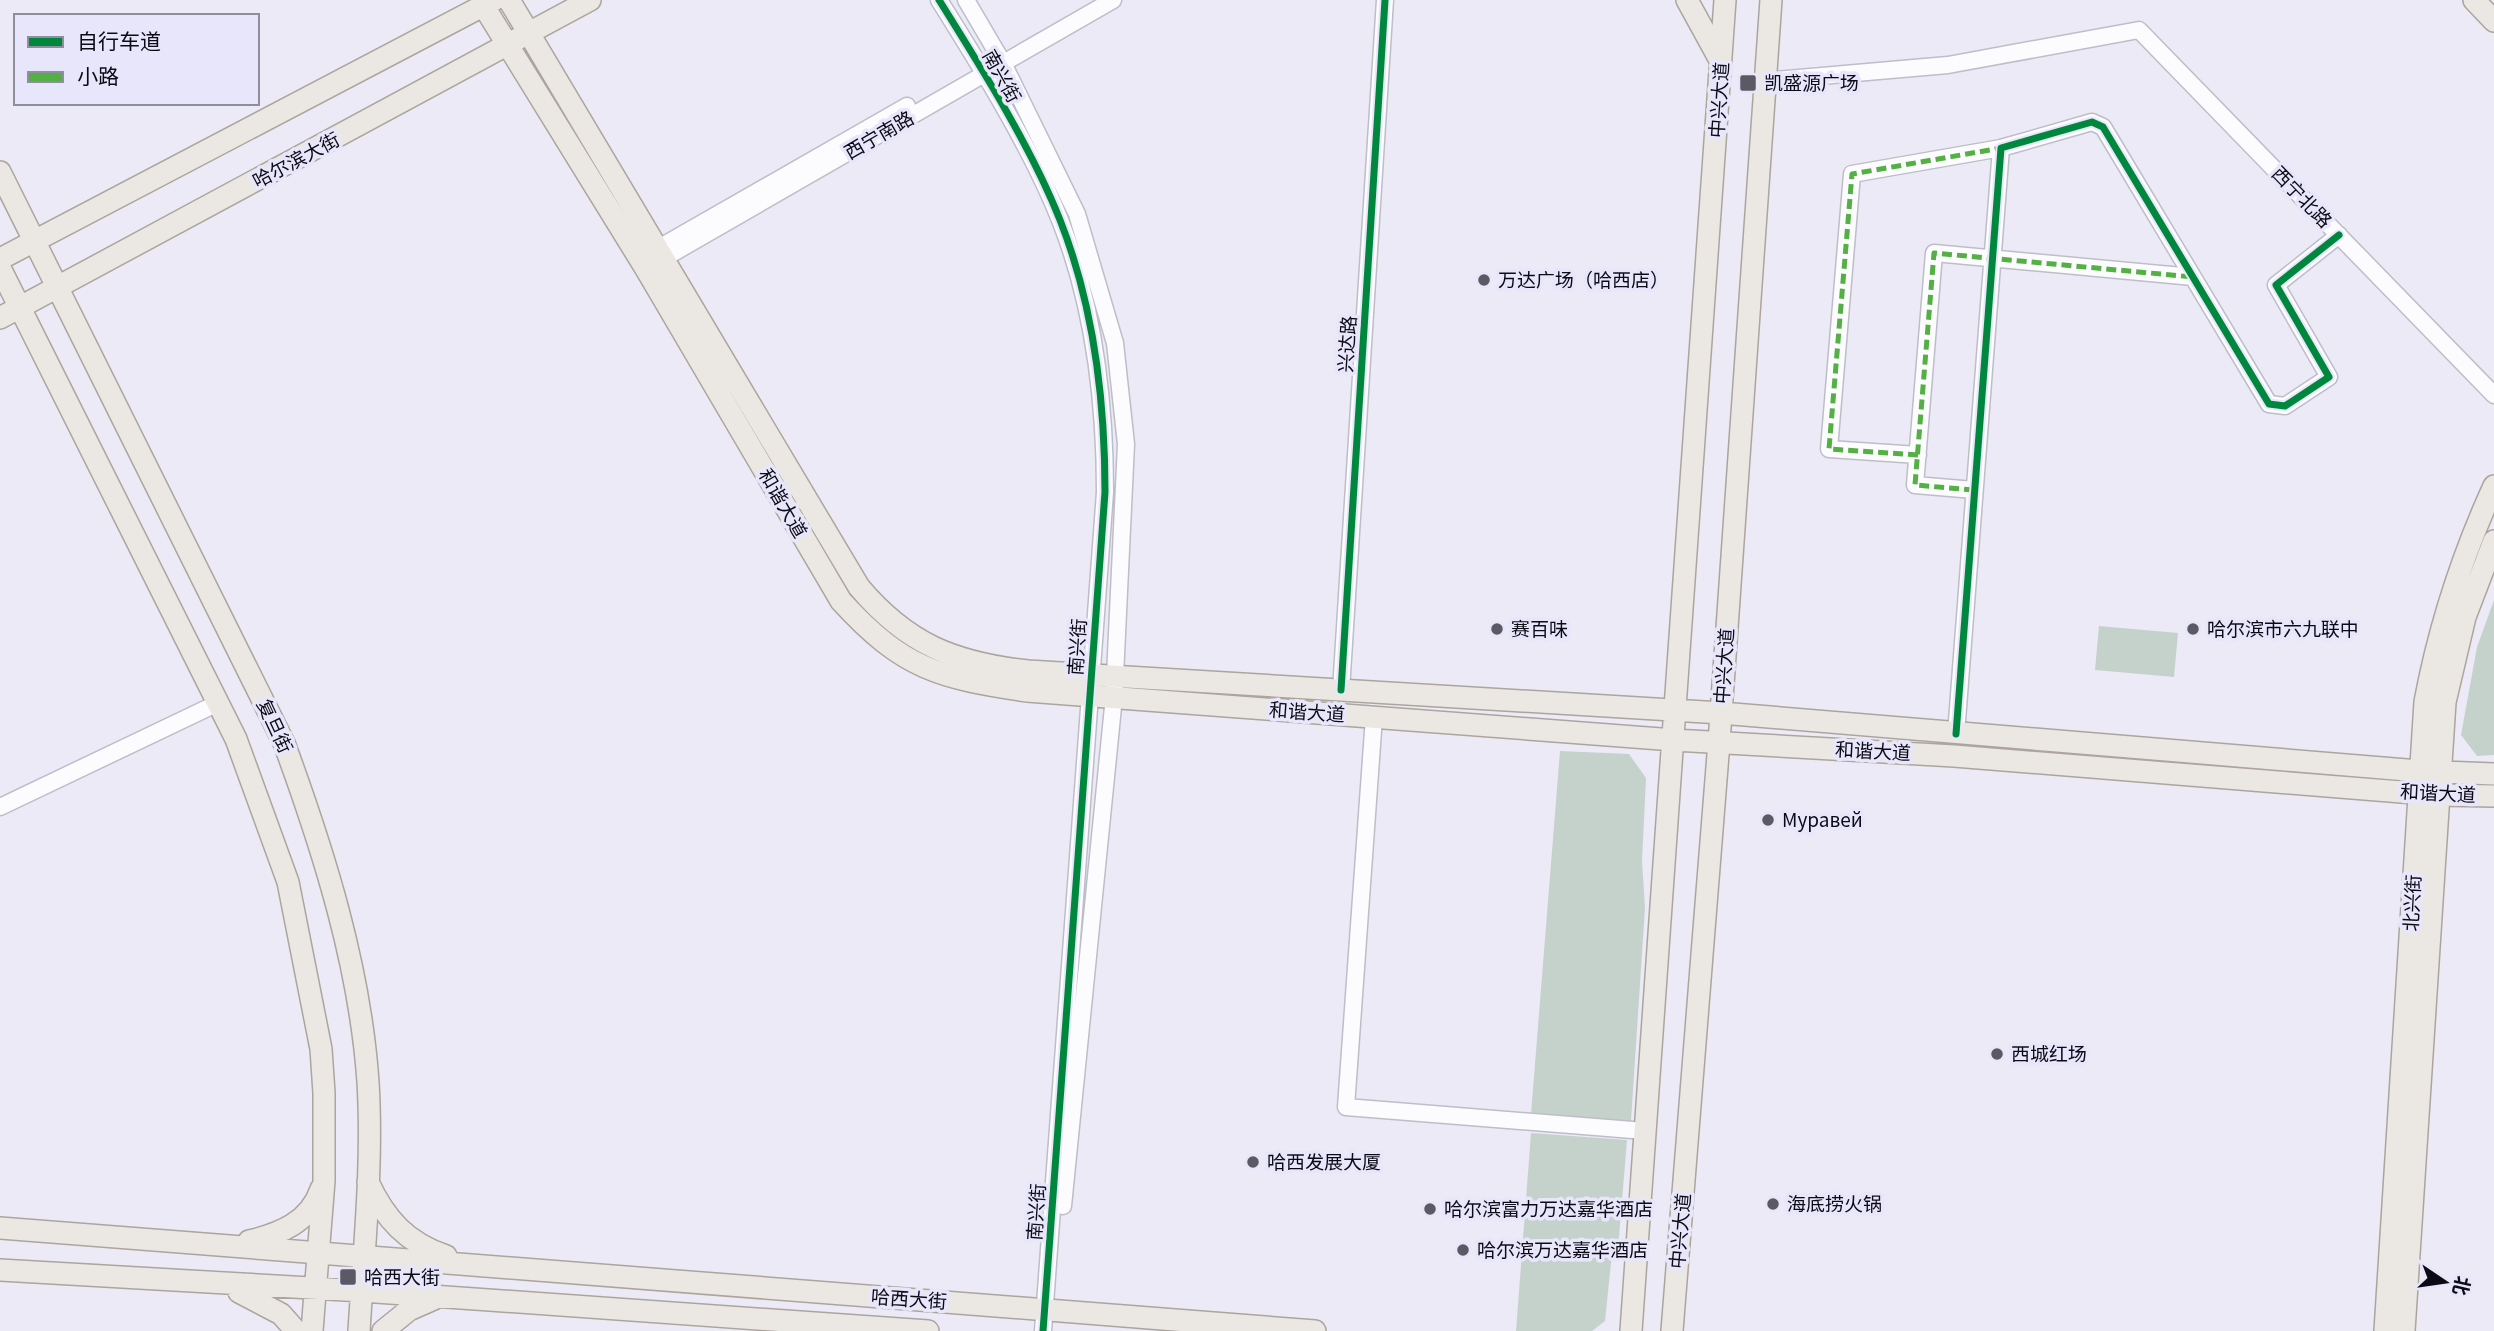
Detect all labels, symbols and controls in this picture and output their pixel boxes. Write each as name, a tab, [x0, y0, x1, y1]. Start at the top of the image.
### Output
legend	[14, 14, 259, 105]
text: 自行车道	[77, 29, 161, 54]
street label: 南兴街	[979, 46, 1025, 106]
street label: 中兴大道	[1705, 61, 1733, 139]
text: 小路	[77, 64, 119, 89]
place label: 凯盛源广场	[1764, 72, 1859, 94]
marker: 凯盛源广场	[1738, 73, 1758, 93]
street label: 西宁南路	[841, 106, 917, 164]
street label: 哈尔滨大街	[249, 128, 343, 192]
street label: 西宁北路	[2268, 162, 2336, 232]
place label: 万达广场（哈西店）	[1498, 269, 1669, 291]
marker: 万达广场（哈西店）	[1476, 272, 1492, 288]
street label: 兴达路	[1334, 315, 1360, 373]
street label: 和谐大道	[754, 465, 812, 541]
street label: 南兴街	[1064, 618, 1090, 676]
place label: 赛百味	[1511, 618, 1568, 640]
place label: 哈尔滨市六九联中	[2207, 618, 2359, 640]
marker: 赛百味	[1489, 621, 1505, 637]
marker: 哈尔滨市六九联中	[2185, 621, 2201, 637]
street label: 中兴大道	[1710, 627, 1738, 705]
street label: 复旦街	[253, 696, 297, 756]
street label: 和谐大道	[1268, 698, 1346, 726]
street label: 和谐大道	[1834, 738, 1912, 764]
street label: 和谐大道	[2399, 780, 2477, 806]
place label: Муравей	[1782, 809, 1863, 832]
marker: Муравей	[1760, 812, 1776, 828]
street label: 北兴街	[2400, 874, 2424, 932]
place label: 西城红场	[2011, 1043, 2087, 1065]
marker: 西城红场	[1989, 1046, 2005, 1062]
place label: 哈西发展大厦	[1267, 1151, 1381, 1173]
marker: 哈西发展大厦	[1245, 1154, 1261, 1170]
street label: 南兴街	[1023, 1183, 1049, 1241]
street label: 中兴大道	[1666, 1192, 1694, 1270]
place label: 海底捞火锅	[1787, 1193, 1882, 1215]
marker: 海底捞火锅	[1765, 1196, 1781, 1212]
place label: 哈尔滨富力万达嘉华酒店	[1444, 1198, 1653, 1220]
marker: 哈尔滨富力万达嘉华酒店	[1422, 1201, 1438, 1217]
place label: 哈尔滨万达嘉华酒店	[1477, 1239, 1648, 1261]
marker: 哈尔滨万达嘉华酒店	[1455, 1242, 1471, 1258]
north arrow	[2410, 1247, 2480, 1317]
place label: 哈西大街	[364, 1266, 440, 1288]
marker: 哈西大街	[338, 1267, 358, 1287]
text: 北	[2449, 1274, 2474, 1298]
street label: 哈西大街	[870, 1285, 948, 1313]

